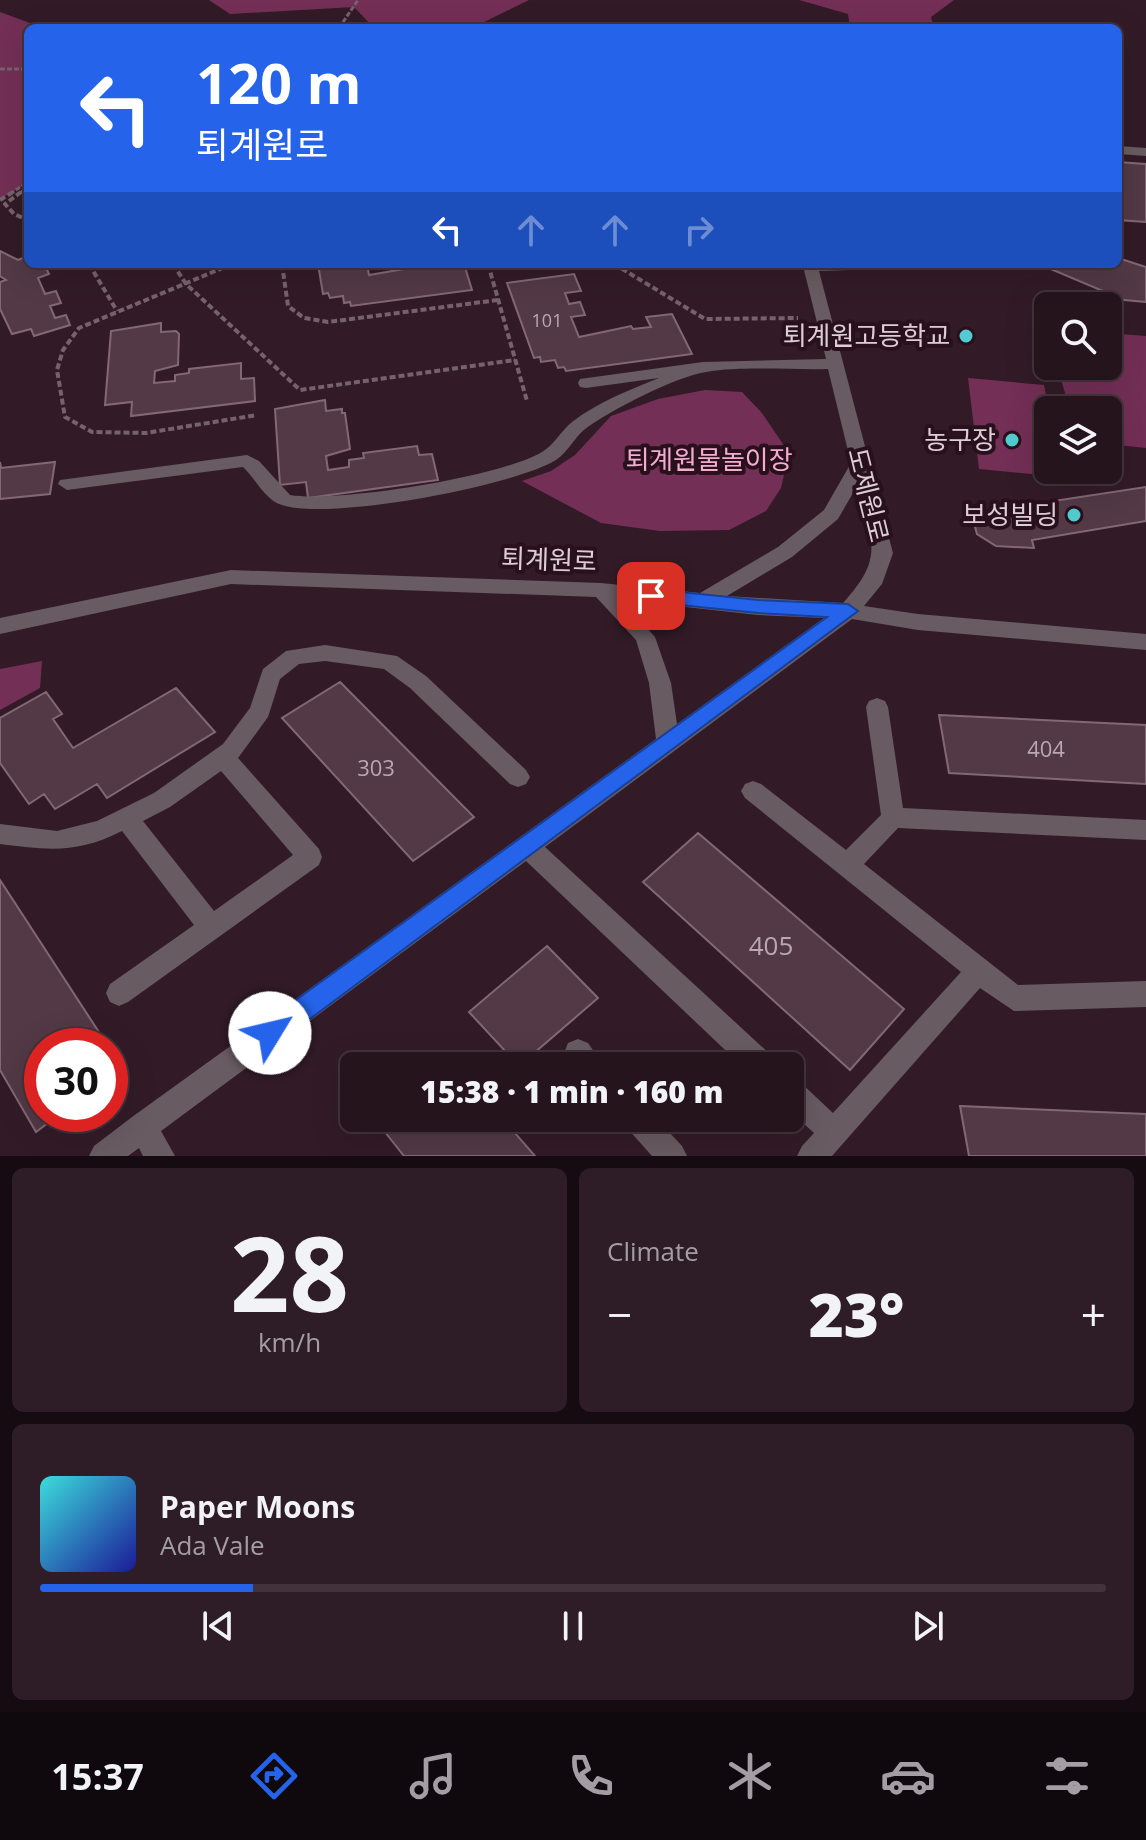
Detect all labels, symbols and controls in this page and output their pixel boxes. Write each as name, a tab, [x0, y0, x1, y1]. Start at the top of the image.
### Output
text: 120 m	[196, 44, 362, 120]
icon: left	[64, 56, 168, 160]
text: 퇴계원로	[196, 120, 328, 169]
icon: left	[425, 208, 469, 252]
icon: ahead	[509, 208, 553, 252]
icon: ahead	[593, 208, 637, 252]
icon: right	[677, 208, 721, 252]
map controls	[1034, 292, 1122, 484]
button: search	[1034, 292, 1122, 380]
house number: 101	[532, 308, 562, 332]
place label: 퇴계원고등학교	[783, 317, 950, 353]
marker: 퇴계원고등학교	[957, 327, 975, 345]
button: layers	[1034, 396, 1122, 484]
place label: 농구장	[924, 421, 996, 457]
marker: 농구장	[1003, 431, 1021, 449]
park label: 퇴계원물놀이장	[625, 441, 793, 477]
street label: 도제원로	[840, 444, 898, 546]
place label: 보성빌딩	[962, 496, 1058, 532]
marker: 보성빌딩	[1065, 506, 1083, 524]
street label: 퇴계원로	[501, 539, 597, 579]
pin	[617, 562, 685, 630]
icon: arrive	[629, 574, 673, 618]
house number: 404	[1027, 733, 1065, 763]
house number: 303	[357, 752, 395, 782]
house number: 405	[749, 927, 793, 963]
position arrow	[228, 991, 312, 1075]
speed limit sign: 30	[24, 1028, 128, 1132]
text: 15:38 · 1 min · 160 m	[420, 1071, 724, 1112]
text: 28	[230, 1201, 349, 1342]
text: Climate	[607, 1233, 699, 1269]
text: 23°	[809, 1273, 904, 1355]
text: −	[607, 1284, 632, 1344]
text: +	[1081, 1284, 1106, 1344]
text: km/h	[258, 1324, 321, 1360]
text: Paper Moons	[160, 1486, 355, 1527]
text: Ada Vale	[160, 1527, 265, 1563]
icon: previous	[196, 1604, 240, 1648]
icon: pause	[551, 1604, 595, 1648]
icon: next	[906, 1604, 950, 1648]
icon: directions	[246, 1748, 302, 1804]
icon: music	[405, 1748, 461, 1804]
icon: phone	[563, 1748, 619, 1804]
icon: climate	[722, 1748, 778, 1804]
icon: car	[880, 1748, 936, 1804]
icon: filters	[1039, 1748, 1095, 1804]
text: 15:37	[51, 1752, 144, 1801]

